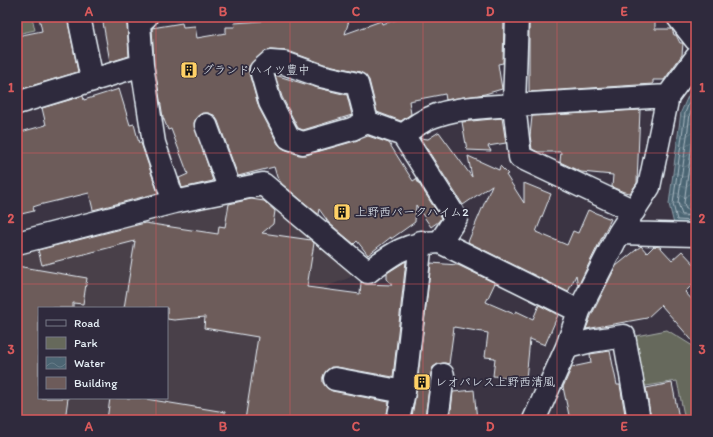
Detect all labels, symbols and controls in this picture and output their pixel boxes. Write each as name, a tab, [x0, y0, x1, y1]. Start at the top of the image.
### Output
text: A	[84, 4, 94, 19]
text: B	[219, 4, 228, 19]
text: C	[352, 4, 361, 19]
text: D	[486, 4, 495, 19]
text: E	[620, 4, 628, 19]
building icon: グランドハイツ豊中	[179, 60, 199, 80]
place label: グランドハイツ豊中	[202, 63, 310, 77]
text: 1	[8, 80, 14, 95]
text: 1	[699, 80, 705, 95]
building icon: 上野西パークハイム2	[332, 202, 352, 222]
place label: 上野西パークハイム2	[355, 205, 469, 219]
text: 2	[8, 211, 15, 226]
text: 2	[699, 211, 706, 226]
legend	[38, 307, 168, 399]
text: Road	[74, 316, 100, 330]
text: Park	[74, 336, 98, 350]
text: 3	[7, 342, 15, 357]
text: 3	[698, 342, 706, 357]
text: Water	[74, 356, 105, 370]
building icon: レオパレス上野西清風	[412, 372, 432, 392]
place label: レオパレス上野西清風	[435, 375, 555, 389]
text: Building	[74, 376, 118, 390]
text: A	[84, 419, 94, 434]
text: B	[219, 419, 228, 434]
text: C	[352, 419, 361, 434]
text: D	[486, 419, 495, 434]
text: E	[620, 419, 628, 434]

